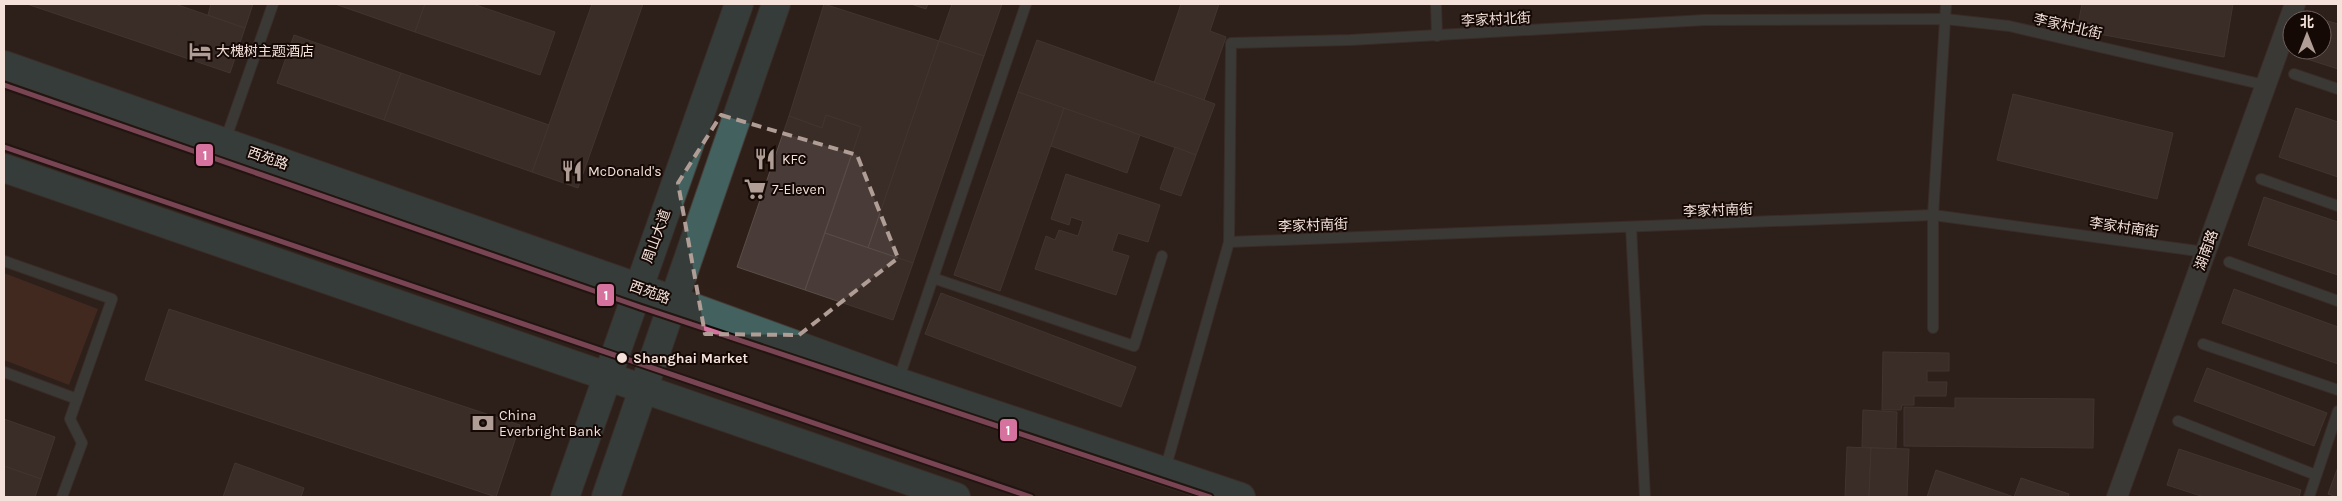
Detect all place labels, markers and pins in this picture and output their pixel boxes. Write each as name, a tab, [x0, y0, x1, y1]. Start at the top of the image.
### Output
hotel icon: 大槐树主题酒店	[187, 38, 213, 64]
place label: 大槐树主题酒店	[216, 43, 314, 60]
restaurant icon: KFC	[752, 146, 778, 172]
place label: KFC	[782, 151, 806, 168]
restaurant icon: McDonald's	[559, 158, 585, 184]
place label: McDonald's	[588, 163, 662, 180]
supermarket icon: 7-Eleven	[742, 176, 768, 202]
place label: 7-Eleven	[772, 181, 825, 198]
place label: Shanghai Market	[633, 350, 748, 367]
marker: Shanghai Market	[615, 351, 629, 365]
place label: China Everbright Bank	[499, 407, 601, 440]
bank icon: China Everbright Bank	[470, 410, 496, 436]

